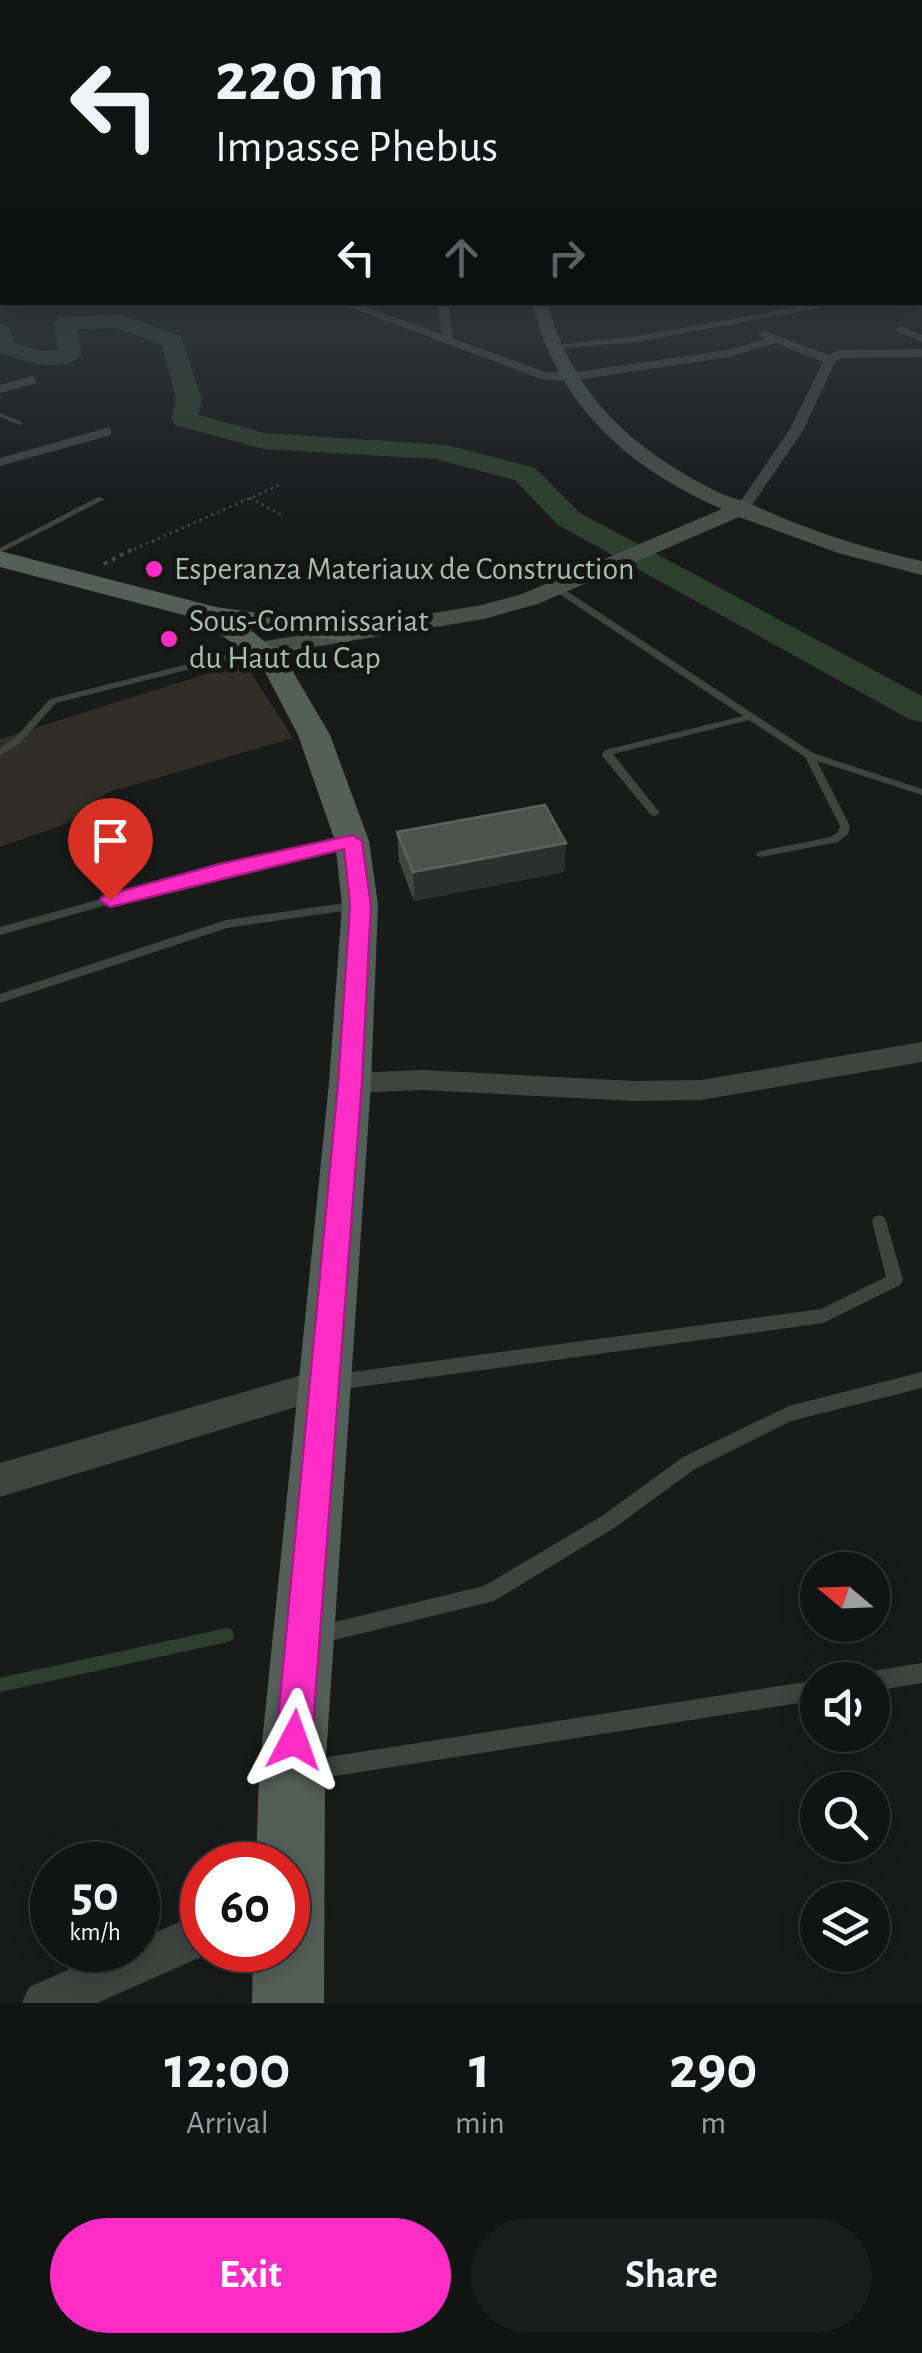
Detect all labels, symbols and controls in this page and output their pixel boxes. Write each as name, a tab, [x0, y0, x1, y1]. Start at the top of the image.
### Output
icon: left	[50, 40, 180, 170]
text: 220 m	[215, 43, 384, 113]
text: Impasse Phebus	[215, 125, 498, 170]
icon: left	[329, 230, 384, 285]
icon: ahead	[434, 230, 489, 285]
icon: right	[539, 230, 594, 285]
place label: Esperanza Materiaux de Construction	[174, 553, 635, 585]
marker: Esperanza Materiaux de Construction	[143, 558, 165, 580]
place label: Sous-Commissariat du Haut du Cap	[189, 605, 428, 674]
marker: Sous-Commissariat du Haut du Cap	[158, 628, 180, 650]
pin	[68, 798, 153, 901]
icon: arrive	[83, 813, 138, 868]
north arrow	[800, 1552, 890, 1642]
map controls	[800, 1552, 890, 1972]
button: sound	[800, 1662, 890, 1752]
position arrow	[242, 1688, 346, 1792]
button: search	[800, 1772, 890, 1862]
speed limit sign: 60	[180, 1842, 310, 1972]
text: 50	[71, 1870, 119, 1920]
button: layers	[800, 1882, 890, 1972]
text: km/h	[69, 1920, 121, 1945]
text: 12:00	[164, 2039, 291, 2099]
text: 1	[469, 2039, 491, 2099]
text: 290	[669, 2039, 758, 2099]
text: Arrival	[186, 2107, 269, 2139]
text: min	[455, 2107, 505, 2139]
text: m	[701, 2107, 726, 2139]
button: Exit	[50, 2218, 451, 2333]
button: Share	[471, 2218, 872, 2333]

